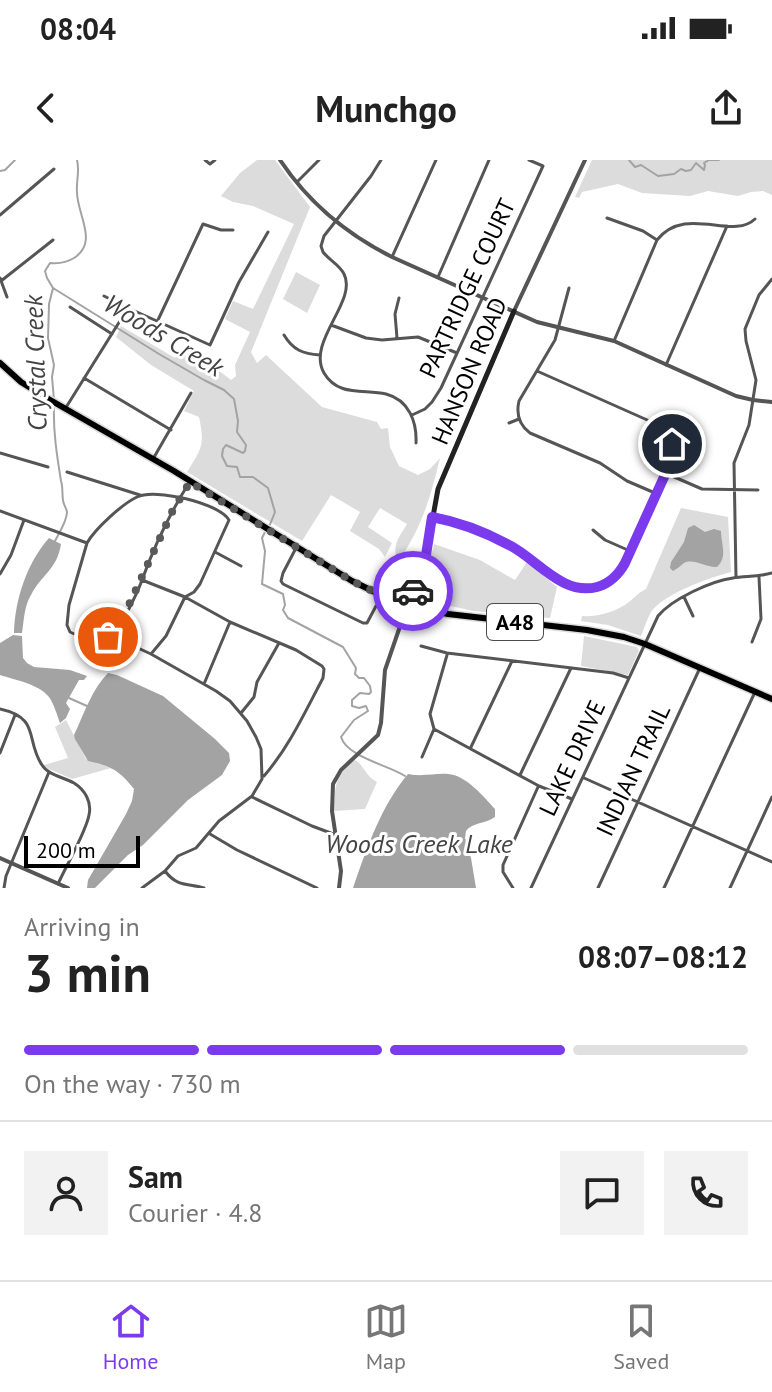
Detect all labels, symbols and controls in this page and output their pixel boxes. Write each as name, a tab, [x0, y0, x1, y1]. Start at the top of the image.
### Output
text: 08:04	[40, 9, 116, 48]
text: Munchgo	[315, 85, 457, 132]
icon: back	[24, 86, 68, 130]
icon: share	[704, 86, 748, 130]
street label: PARTRIDGE COURT	[412, 193, 522, 383]
water label: Woods Creek	[98, 286, 231, 384]
water label: Crystal Creek	[16, 293, 54, 432]
street label: HANSON ROAD	[424, 293, 514, 449]
pin	[638, 410, 706, 478]
icon: home	[650, 422, 694, 466]
courier	[373, 551, 453, 631]
icon: car	[391, 569, 435, 613]
pin	[74, 603, 142, 671]
road number: A48	[487, 604, 543, 640]
icon: bag	[86, 615, 130, 659]
street label: LAKE DRIVE	[532, 695, 612, 821]
street label: INDIAN TRAIL	[589, 699, 677, 841]
water label: Woods Creek Lake	[325, 827, 513, 860]
scale bar	[24, 832, 140, 868]
text: 200 m	[36, 836, 96, 864]
text: Arriving in	[24, 910, 140, 943]
text: 08:07–08:12	[578, 937, 748, 976]
text: 3 min	[24, 939, 151, 1006]
text: On the way · 730 m	[24, 1067, 241, 1100]
button: person	[24, 1151, 108, 1235]
button: chat	[560, 1151, 644, 1235]
button: phone	[664, 1151, 748, 1235]
text: Sam	[128, 1157, 183, 1196]
text: Courier · 4.8	[128, 1196, 262, 1229]
tab: Home	[103, 1299, 158, 1375]
tab: Map	[364, 1299, 408, 1375]
tab: Saved	[613, 1299, 669, 1375]

